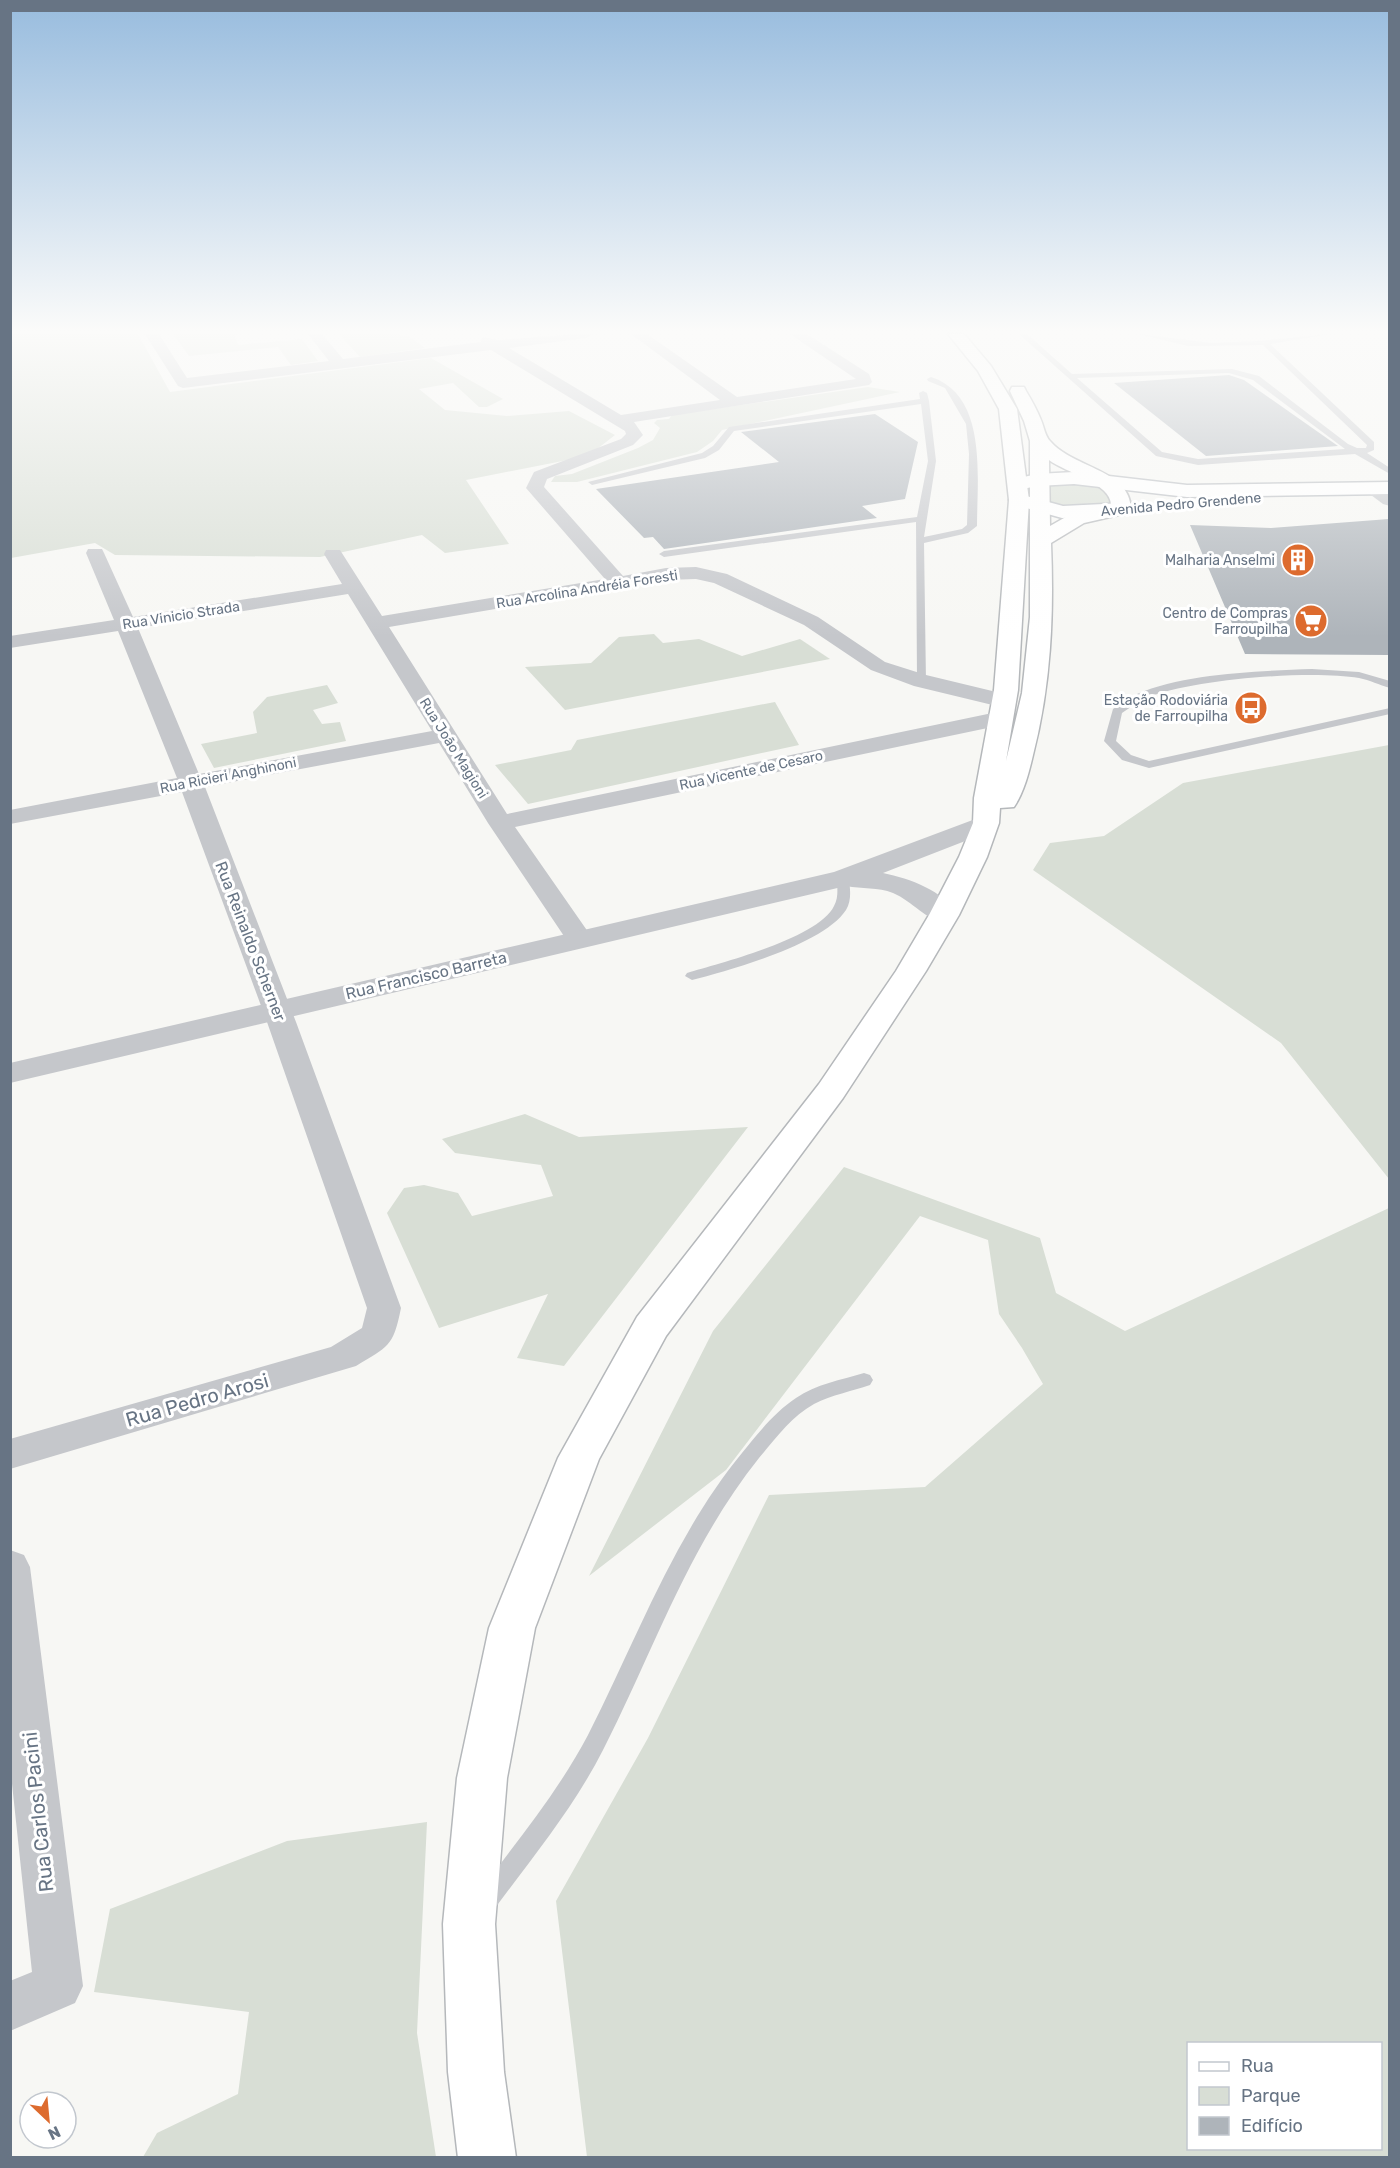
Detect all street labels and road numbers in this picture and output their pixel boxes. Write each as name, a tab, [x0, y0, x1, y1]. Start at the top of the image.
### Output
street label: Avenida Pedro Grendene	[1100, 489, 1262, 520]
street label: Rua Arcolina Andréia Foresti	[495, 567, 679, 612]
street label: Rua Vinicio Strada	[121, 598, 241, 633]
street label: Rua João Magioni	[416, 695, 491, 802]
street label: Rua Vicente de Cesaro	[678, 747, 824, 794]
street label: Rua Ricieri Anghinoni	[158, 754, 298, 797]
street label: Rua Reinaldo Scherner	[211, 859, 290, 1024]
street label: Rua Francisco Barreta	[344, 948, 509, 1003]
street label: Rua Pedro Arosi	[123, 1368, 271, 1432]
street label: Rua Carlos Pacini	[18, 1731, 58, 1893]

